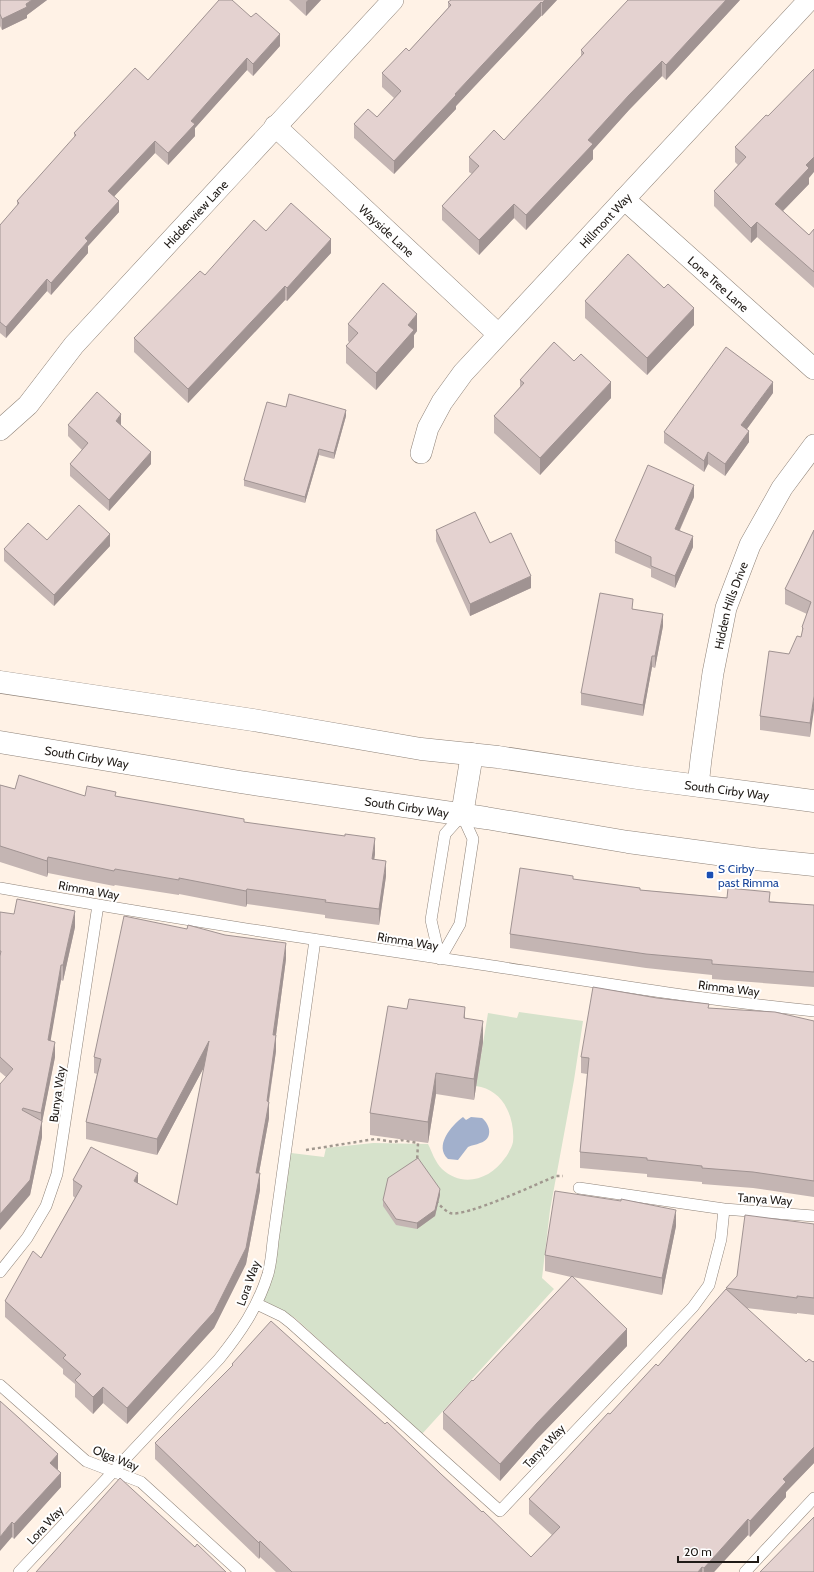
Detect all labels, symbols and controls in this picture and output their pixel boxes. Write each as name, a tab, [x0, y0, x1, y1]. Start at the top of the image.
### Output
street label: Hiddenview Lane	[160, 176, 231, 251]
street label: Hillmont Way	[576, 189, 634, 251]
street label: Wayside Lane	[356, 201, 418, 260]
street label: Lone Tree Lane	[685, 253, 752, 315]
street label: Hidden Hills Drive	[710, 559, 751, 650]
street label: South Cirby Way	[44, 742, 130, 771]
street label: South Cirby Way	[684, 777, 770, 803]
street label: South Cirby Way	[364, 793, 450, 820]
place label: S Cirby past Rimma	[718, 861, 779, 890]
marker: S Cirby past Rimma	[705, 870, 715, 880]
street label: Rimma Way	[57, 877, 121, 903]
street label: Rimma Way	[376, 929, 440, 953]
street label: Rimma Way	[697, 977, 761, 999]
street label: Bunya Way	[46, 1065, 68, 1123]
street label: Tanya Way	[737, 1190, 793, 1208]
street label: Lora Way	[233, 1258, 263, 1308]
street label: Tanya Way	[520, 1421, 568, 1471]
street label: Olga Way	[91, 1442, 141, 1474]
street label: Lora Way	[23, 1503, 67, 1547]
scale bar	[678, 1538, 758, 1564]
text: 20 m	[684, 1544, 712, 1559]

